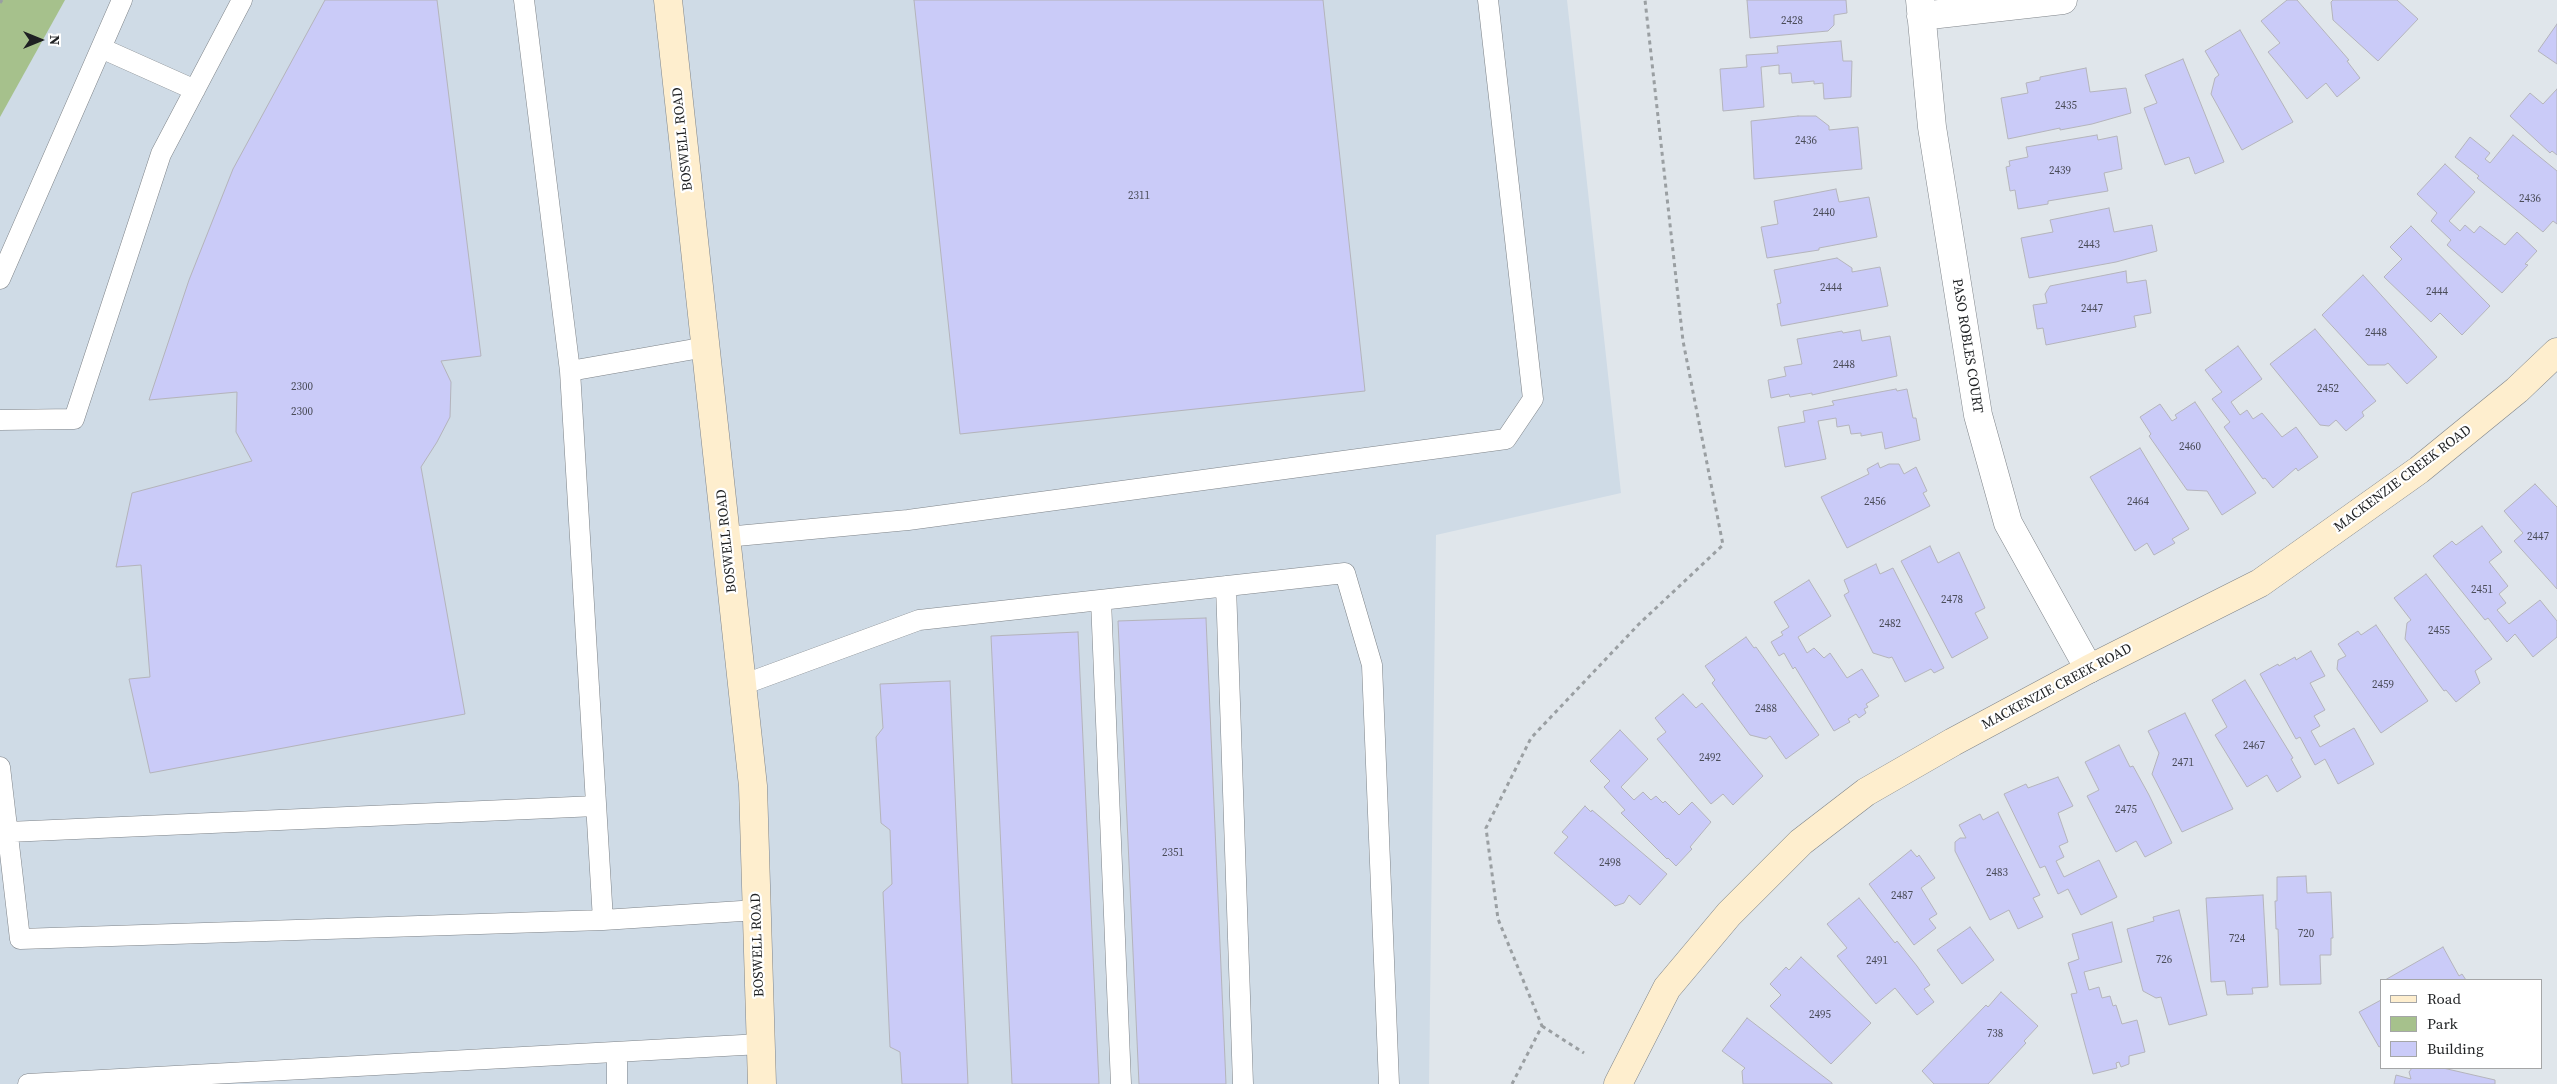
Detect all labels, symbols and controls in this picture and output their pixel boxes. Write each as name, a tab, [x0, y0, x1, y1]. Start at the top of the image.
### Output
house number: 2428	[1781, 14, 1803, 28]
north arrow	[15, 15, 65, 65]
text: N	[45, 35, 65, 45]
street label: BOSWELL ROAD	[669, 86, 697, 192]
house number: 2435	[2055, 99, 2077, 113]
house number: 2436	[1795, 134, 1817, 148]
house number: 2439	[2049, 164, 2071, 178]
house number: 2311	[1128, 189, 1150, 203]
house number: 2436	[2519, 192, 2541, 206]
house number: 2440	[1813, 206, 1835, 220]
house number: 2443	[2078, 238, 2100, 252]
street label: PASO ROBLES COURT	[1948, 277, 1986, 415]
house number: 2444	[1820, 281, 1842, 295]
house number: 2444	[2426, 285, 2448, 299]
house number: 2447	[2081, 302, 2103, 316]
house number: 2448	[2365, 326, 2387, 340]
house number: 2448	[1833, 358, 1855, 372]
house number: 2300	[291, 380, 313, 394]
house number: 2452	[2317, 382, 2339, 396]
house number: 2300	[291, 405, 313, 419]
street label: MACKENZIE CREEK ROAD	[2331, 422, 2475, 536]
house number: 2460	[2179, 440, 2201, 454]
street label: BOSWELL ROAD	[713, 488, 741, 594]
house number: 2456	[1864, 495, 1886, 509]
house number: 2464	[2127, 495, 2149, 509]
house number: 2447	[2527, 530, 2549, 544]
house number: 2451	[2471, 583, 2493, 597]
house number: 2478	[1941, 593, 1963, 607]
house number: 2482	[1879, 617, 1901, 631]
house number: 2455	[2428, 624, 2450, 638]
street label: MACKENZIE CREEK ROAD	[1979, 640, 2135, 734]
house number: 2459	[2372, 678, 2394, 692]
house number: 2488	[1755, 702, 1777, 716]
house number: 2467	[2243, 739, 2265, 753]
house number: 2492	[1699, 751, 1721, 765]
house number: 2471	[2172, 756, 2194, 770]
house number: 2475	[2115, 803, 2137, 817]
house number: 2351	[1162, 846, 1184, 860]
house number: 2498	[1599, 856, 1621, 870]
house number: 2483	[1986, 866, 2008, 880]
house number: 2487	[1891, 889, 1913, 903]
street label: BOSWELL ROAD	[748, 893, 768, 997]
house number: 720	[2298, 927, 2314, 941]
house number: 724	[2229, 932, 2245, 946]
house number: 726	[2156, 953, 2172, 967]
house number: 2491	[1866, 954, 1888, 968]
legend	[2380, 979, 2542, 1069]
text: Road	[2427, 988, 2461, 1009]
house number: 2495	[1809, 1008, 1831, 1022]
text: Park	[2427, 1013, 2458, 1034]
house number: 738	[1987, 1027, 2003, 1041]
text: Building	[2427, 1038, 2484, 1059]

